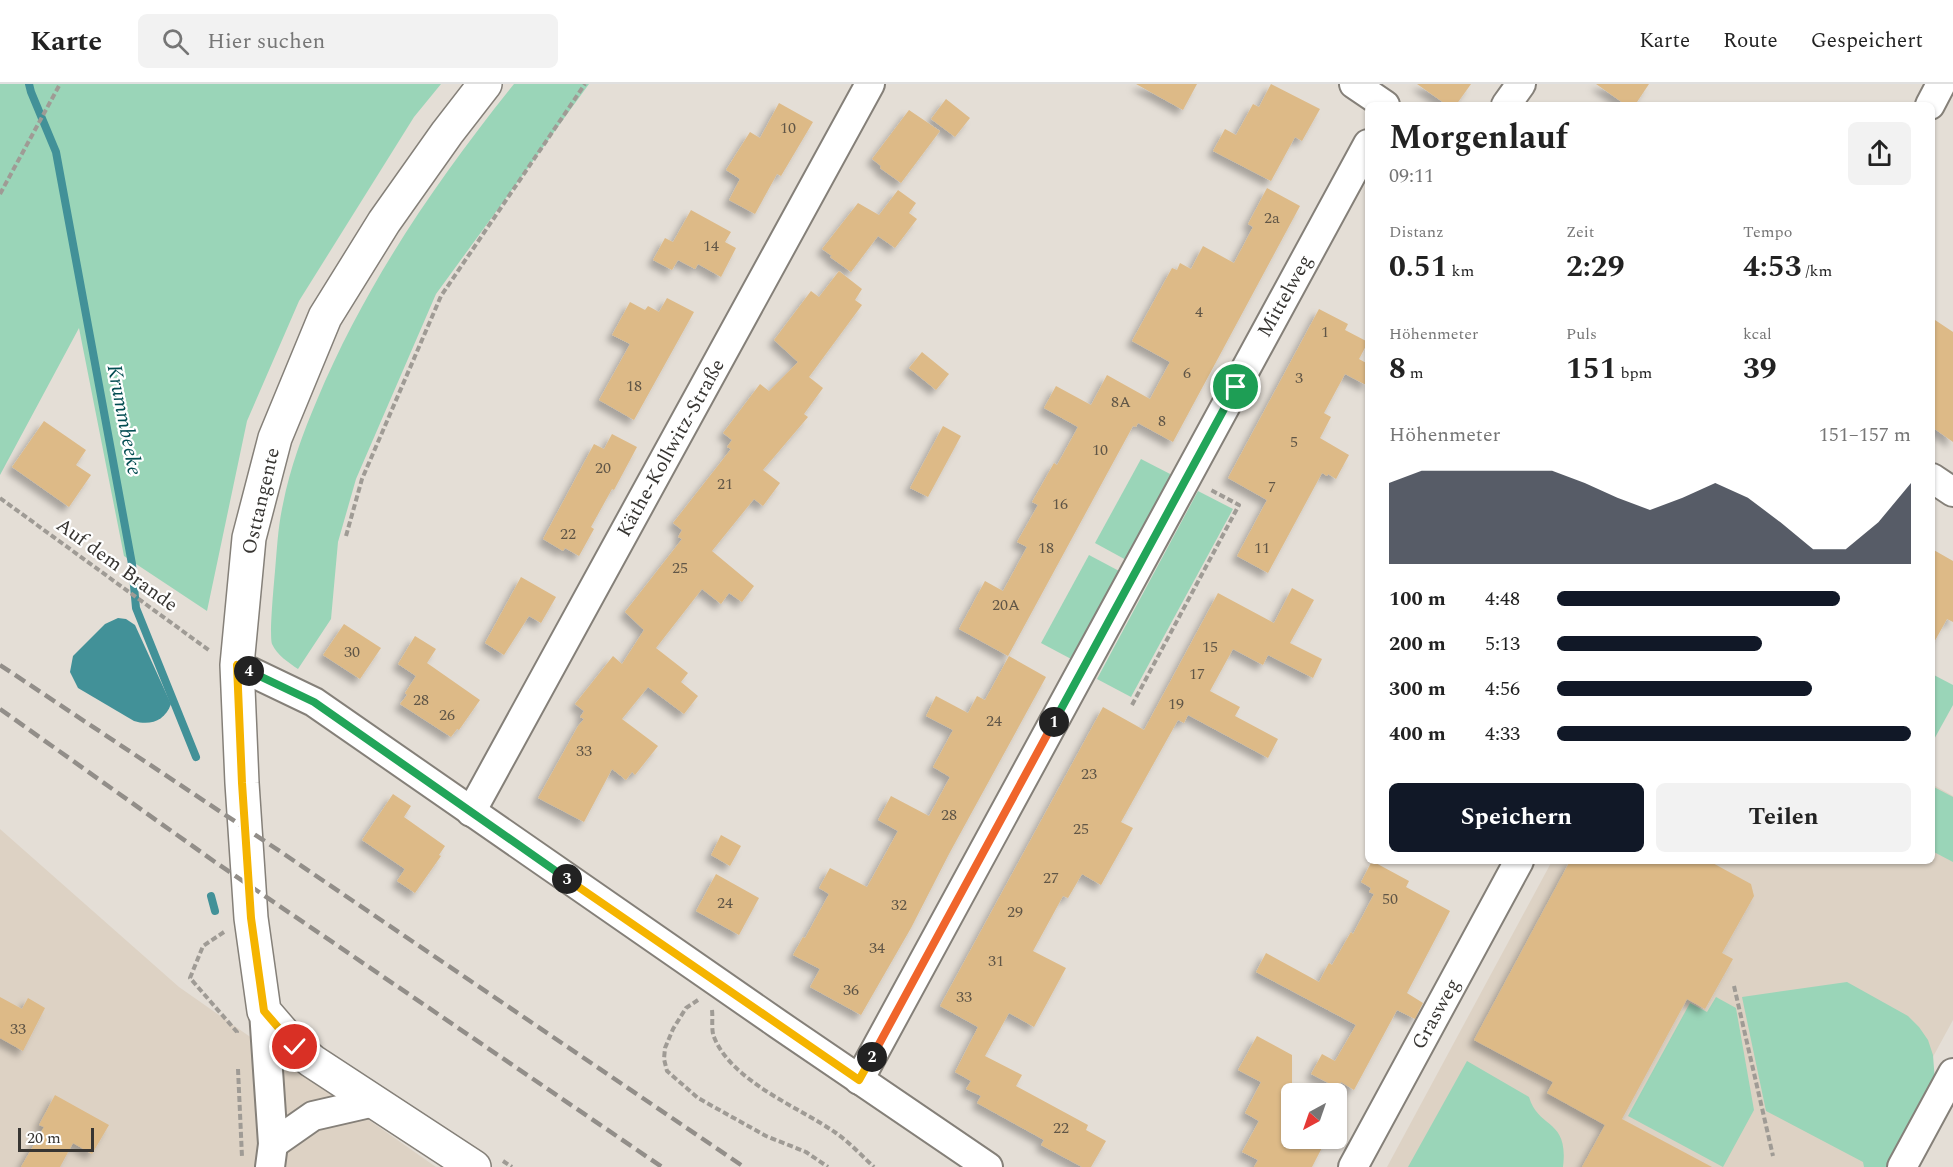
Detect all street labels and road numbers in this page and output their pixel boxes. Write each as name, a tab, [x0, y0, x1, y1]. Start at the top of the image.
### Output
street label: Mittelweg	[1250, 249, 1320, 343]
street label: Käthe-Kollwitz-Straße	[609, 353, 733, 543]
street label: Osttangente	[234, 445, 288, 557]
street label: Auf dem Brande	[50, 510, 184, 620]
street label: Grasweg	[1404, 973, 1468, 1055]

